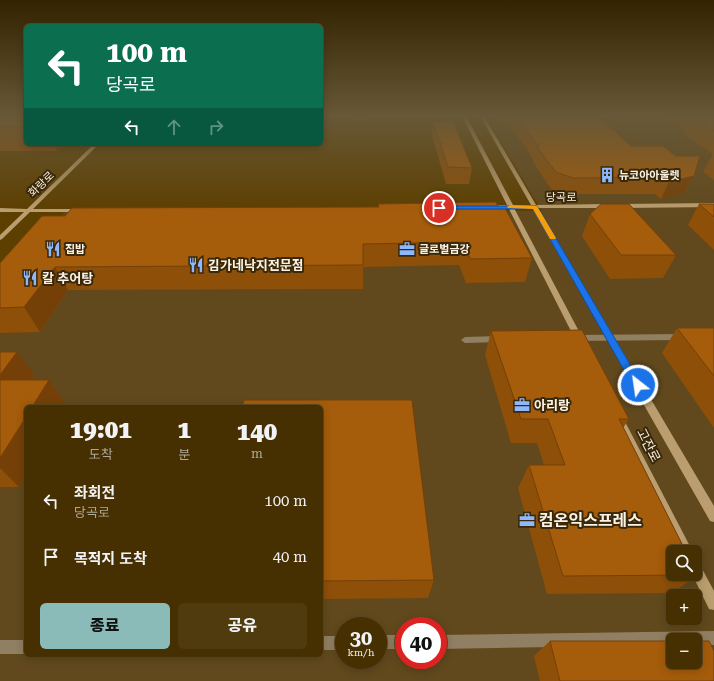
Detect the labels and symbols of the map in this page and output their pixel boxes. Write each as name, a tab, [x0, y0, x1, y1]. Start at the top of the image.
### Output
building icon: 뉴코아아울렛	[598, 166, 616, 184]
street label: 화랑로	[26, 169, 57, 200]
place label: 뉴코아아울렛	[619, 169, 680, 182]
pin	[422, 191, 456, 225]
street label: 당곡로	[546, 191, 576, 204]
restaurant icon: 집밥	[44, 240, 62, 258]
office icon: 글로벌금강	[398, 240, 416, 258]
place label: 집밥	[65, 243, 85, 256]
place label: 글로벌금강	[419, 243, 470, 256]
restaurant icon: 김가네낙지전문점	[187, 256, 205, 274]
place label: 김가네낙지전문점	[208, 258, 304, 273]
restaurant icon: 칼 추어탕	[21, 269, 39, 287]
place label: 칼 추어탕	[42, 271, 93, 286]
position arrow	[617, 364, 659, 406]
office icon: 아리랑	[513, 396, 531, 414]
place label: 아리랑	[534, 398, 570, 413]
street label: 고잔로	[634, 426, 663, 465]
office icon: 컴온익스프레스	[518, 511, 536, 529]
place label: 컴온익스프레스	[539, 511, 642, 530]
speed limit sign: 40	[395, 617, 447, 669]

